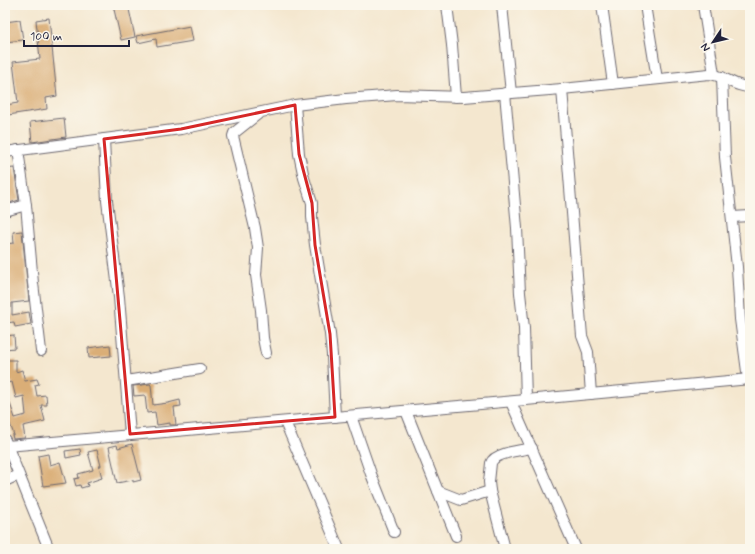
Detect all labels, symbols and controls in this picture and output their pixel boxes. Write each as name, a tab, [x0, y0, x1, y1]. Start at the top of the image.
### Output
scale bar	[24, 22, 129, 48]
north arrow	[693, 22, 733, 62]
text: 100 m	[30, 29, 62, 45]
text: N	[698, 40, 713, 54]

